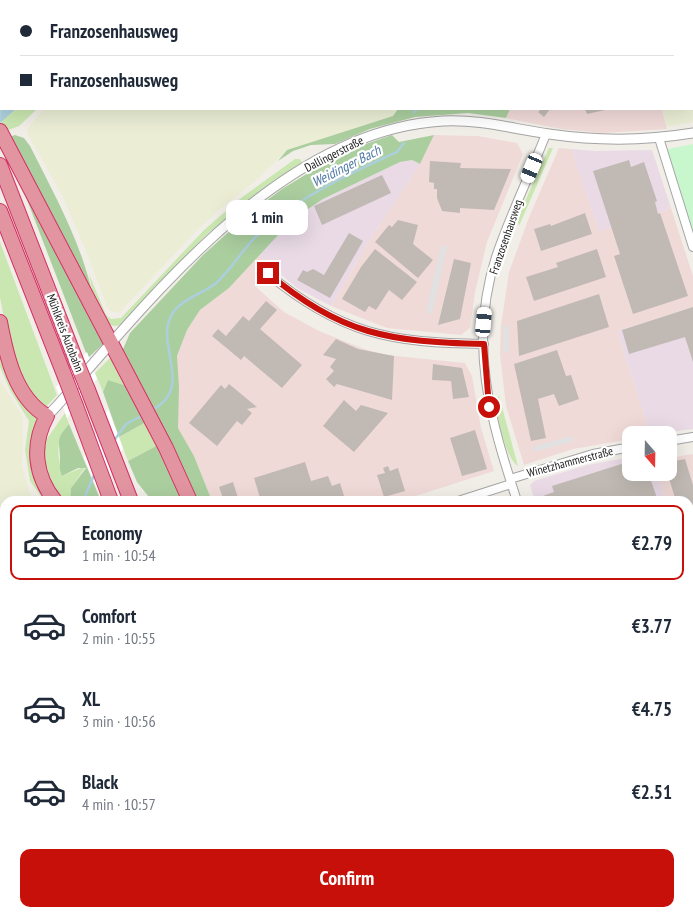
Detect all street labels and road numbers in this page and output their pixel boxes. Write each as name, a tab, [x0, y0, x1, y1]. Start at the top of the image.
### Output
street label: Dallingerstraße	[302, 132, 366, 175]
street label: Franzosenhausweg	[486, 197, 525, 276]
street label: Mühlkreis Autobahn	[44, 292, 87, 374]
street label: Winetzhammerstraße	[525, 443, 615, 480]

